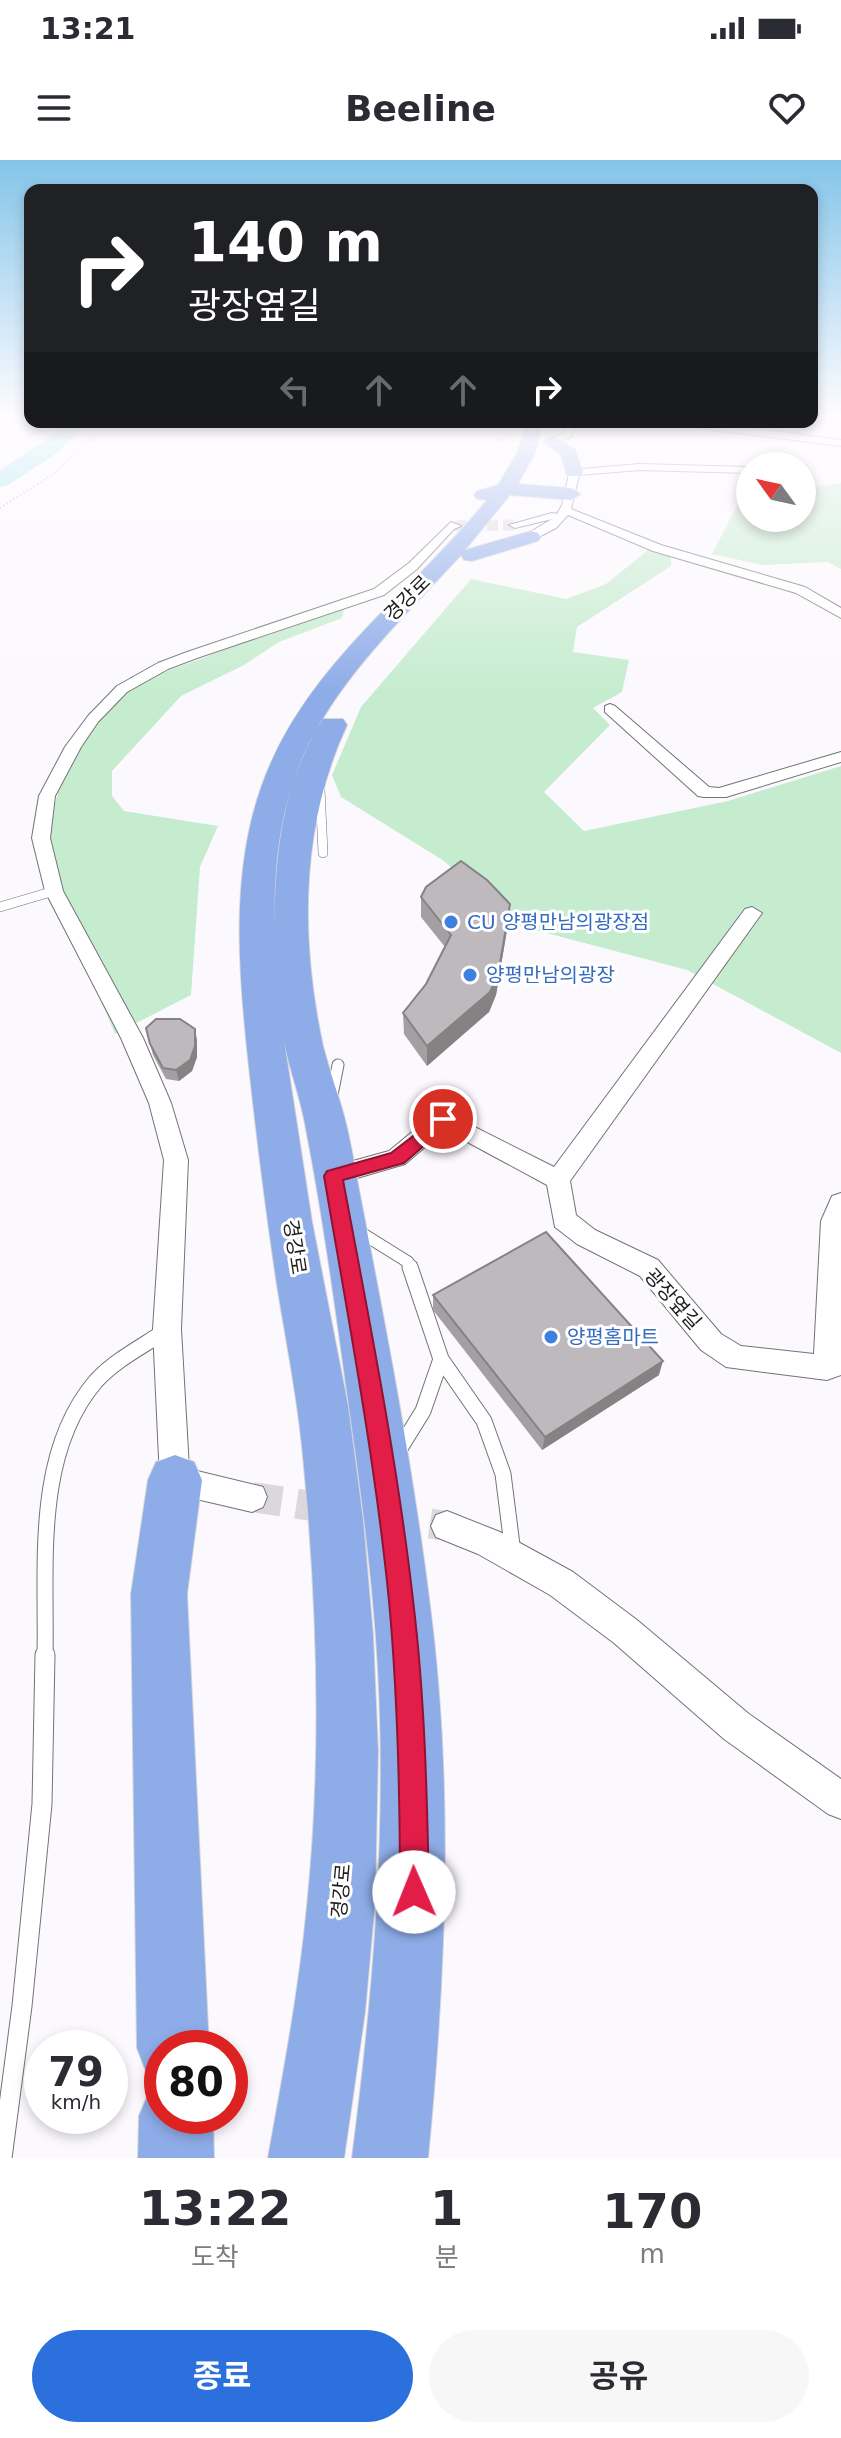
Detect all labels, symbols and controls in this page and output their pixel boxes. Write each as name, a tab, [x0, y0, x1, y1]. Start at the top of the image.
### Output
text: 13:21	[40, 11, 136, 46]
icon: menu	[32, 86, 76, 130]
icon: heart	[765, 86, 809, 130]
text: Beeline	[345, 88, 496, 129]
text: 140 m	[188, 209, 383, 274]
icon: right	[56, 216, 160, 320]
text: 광장옆길	[188, 285, 320, 326]
icon: left	[273, 368, 317, 412]
icon: ahead	[357, 368, 401, 412]
icon: ahead	[441, 368, 485, 412]
icon: right	[525, 368, 569, 412]
north arrow	[736, 452, 816, 532]
map controls	[736, 452, 816, 532]
street label: 경강로	[379, 570, 435, 626]
place label: CU 양평만남의광장점	[467, 910, 649, 934]
marker: CU 양평만남의광장점	[442, 913, 460, 931]
place label: 양평만남의광장	[486, 963, 615, 987]
marker: 양평만남의광장	[461, 966, 479, 984]
pin	[409, 1085, 477, 1153]
icon: arrive	[421, 1097, 465, 1141]
street label: 경강로	[279, 1218, 311, 1276]
street label: 광장옆길	[639, 1264, 707, 1334]
place label: 양평홈마트	[567, 1325, 659, 1349]
marker: 양평홈마트	[542, 1328, 560, 1346]
position arrow	[372, 1850, 456, 1934]
street label: 경강로	[327, 1862, 355, 1920]
speed limit sign: 80	[144, 2030, 248, 2134]
text: 79	[48, 2049, 104, 2095]
text: km/h	[51, 2090, 101, 2114]
text: 13:22	[139, 2180, 291, 2236]
text: 1	[430, 2180, 463, 2236]
text: 170	[602, 2183, 702, 2239]
text: m	[640, 2239, 665, 2269]
text: 도착	[191, 2242, 239, 2272]
text: 분	[435, 2242, 459, 2272]
button: 종료	[32, 2330, 413, 2422]
button: 공유	[429, 2330, 809, 2422]

